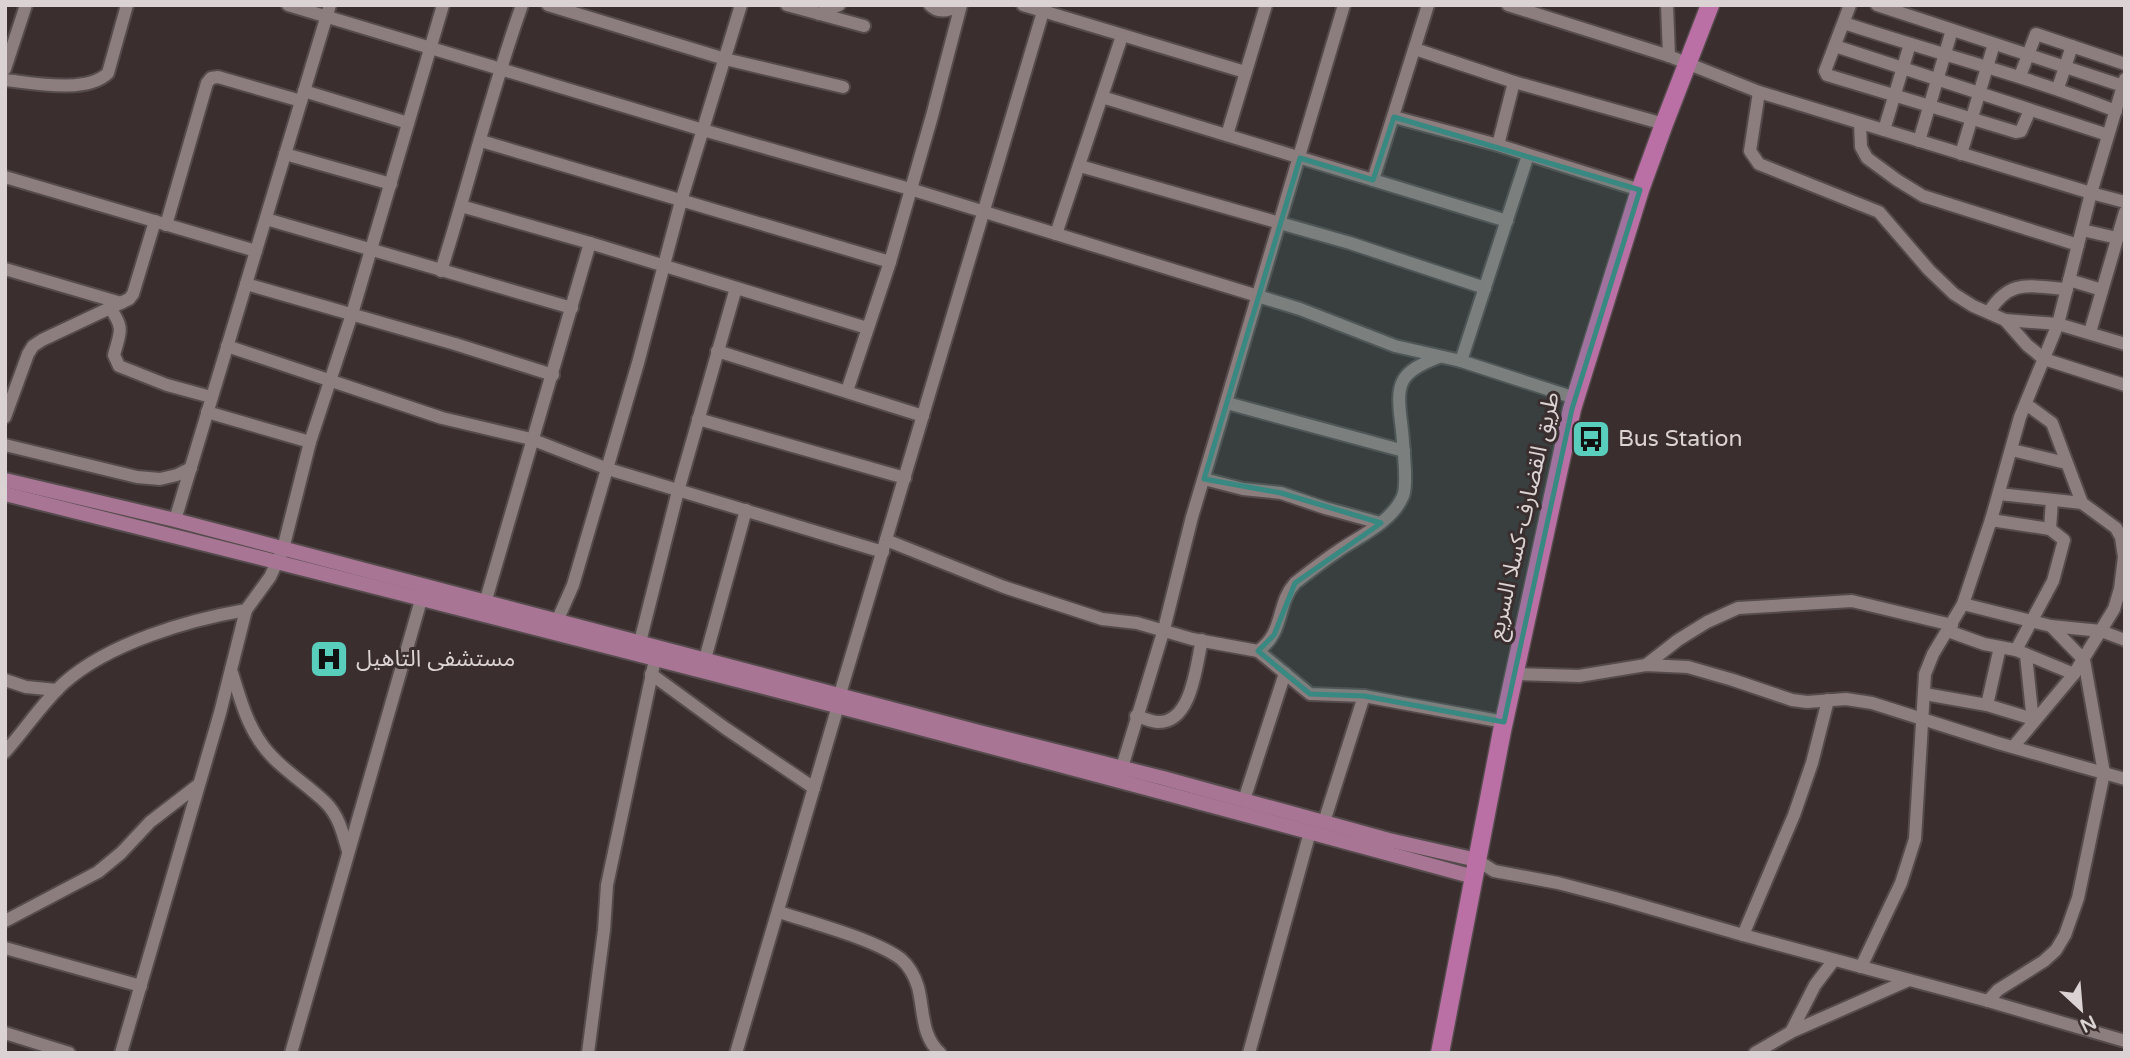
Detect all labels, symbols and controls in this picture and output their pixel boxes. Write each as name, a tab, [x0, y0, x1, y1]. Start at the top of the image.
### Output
street label: طريق القضارف-كسلا السريع	[1482, 389, 1568, 643]
bus stop icon: Bus Station	[1570, 418, 1612, 460]
place label: Bus Station	[1618, 425, 1742, 453]
hospital icon: مستشفى التاهيل	[308, 638, 350, 680]
place label: مستشفى التاهيل	[356, 645, 515, 673]
north arrow	[2046, 974, 2116, 1044]
text: N	[2076, 1010, 2100, 1037]

